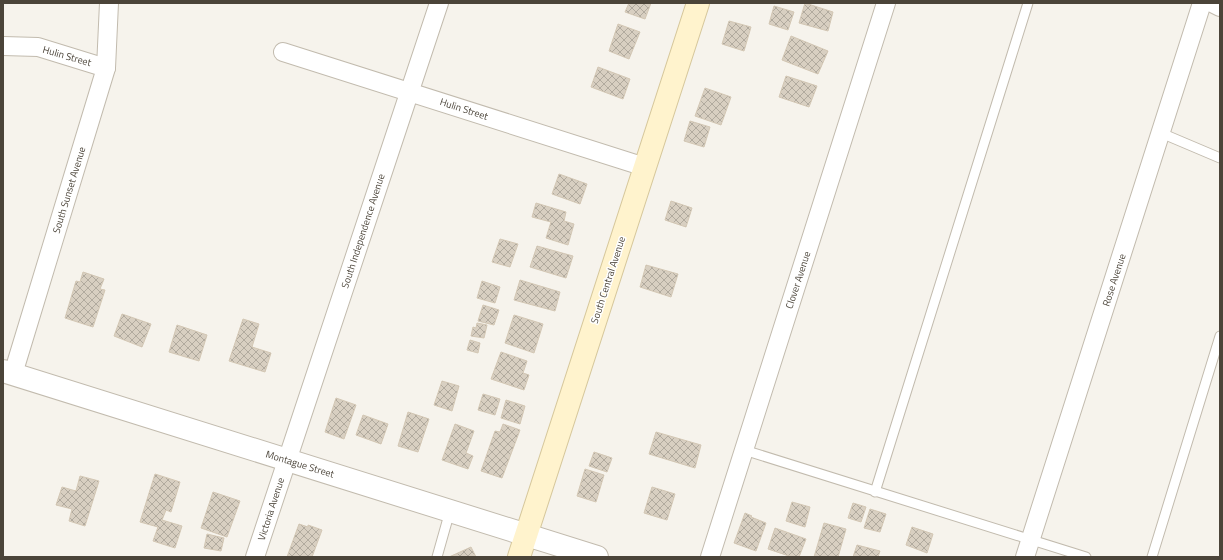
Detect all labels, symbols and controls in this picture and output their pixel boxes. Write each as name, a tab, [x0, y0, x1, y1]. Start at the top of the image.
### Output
street label: Hulin Street	[41, 42, 94, 70]
street label: Hulin Street	[438, 94, 491, 124]
street label: South Sunset Avenue	[49, 145, 89, 235]
street label: South Independence Avenue	[337, 172, 389, 290]
street label: South Central Avenue	[587, 235, 629, 325]
street label: Clover Avenue	[782, 249, 814, 311]
street label: Rose Avenue	[1098, 252, 1130, 308]
street label: Montague Street	[264, 446, 337, 482]
street label: Victoria Avenue	[254, 476, 288, 542]

